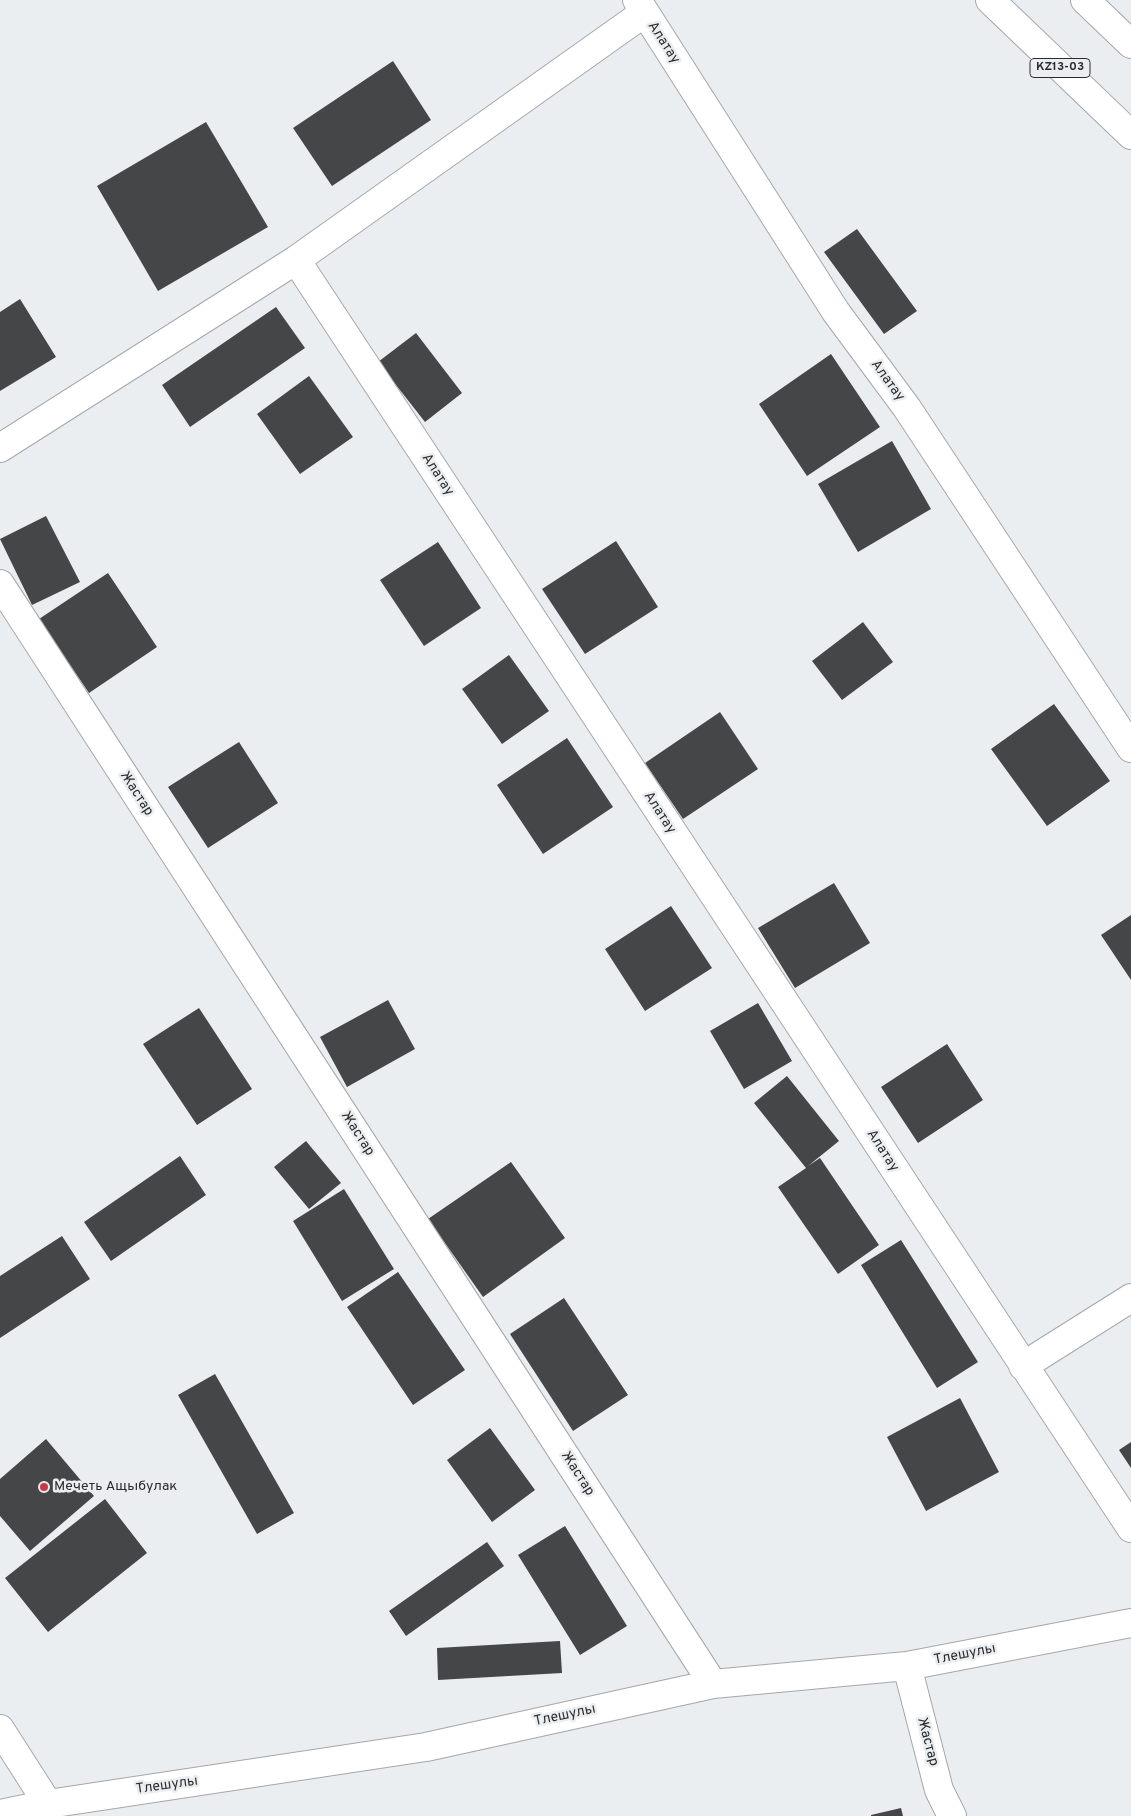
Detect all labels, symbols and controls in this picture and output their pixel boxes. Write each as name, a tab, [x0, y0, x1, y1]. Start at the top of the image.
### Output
street label: Алатау	[643, 19, 683, 67]
road number: KZ13-03	[1030, 58, 1090, 78]
street label: Алатау	[866, 357, 908, 405]
street label: Алатау	[417, 451, 457, 499]
street label: Жастар	[115, 769, 157, 819]
street label: Алатау	[639, 789, 679, 837]
street label: Жастар	[336, 1109, 378, 1159]
street label: Алатау	[862, 1127, 902, 1175]
street label: Жастар	[556, 1449, 598, 1499]
place label: Мечеть Ащыбулак	[54, 1479, 177, 1495]
marker: Мечеть Ащыбулак	[38, 1481, 50, 1493]
street label: Тлешулы	[933, 1641, 997, 1669]
street label: Тлешулы	[533, 1701, 597, 1731]
street label: Жастар	[912, 1716, 942, 1768]
street label: Тлешулы	[135, 1773, 199, 1799]

